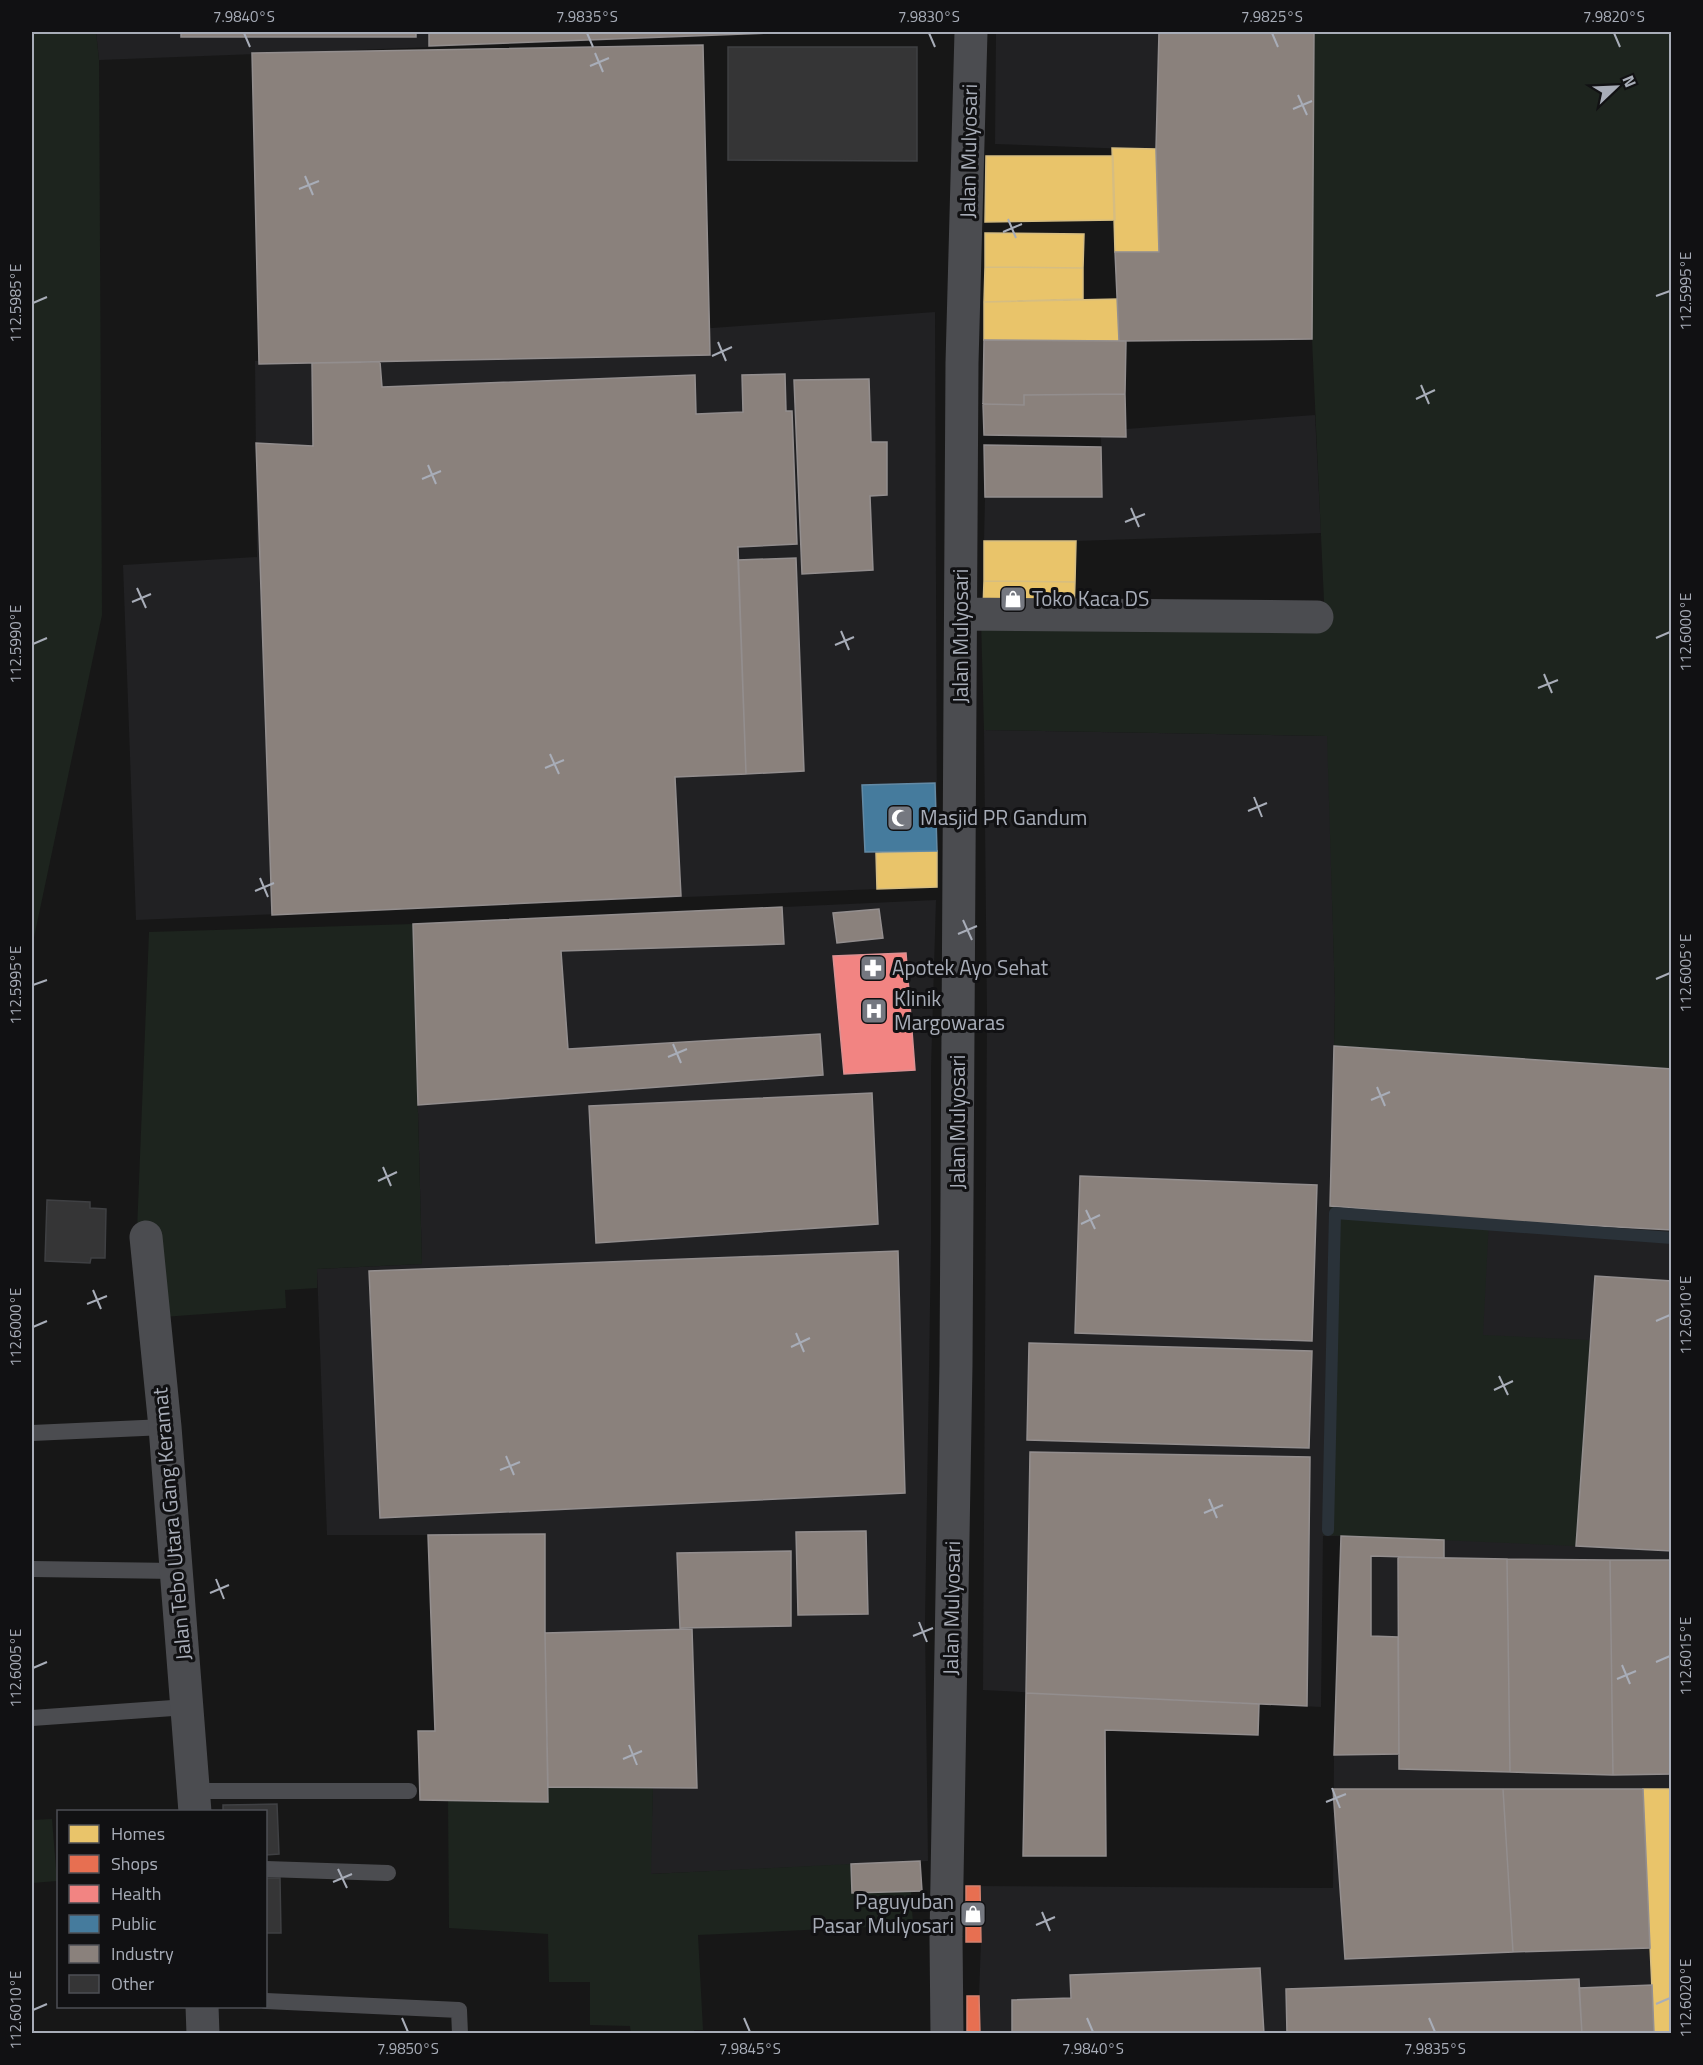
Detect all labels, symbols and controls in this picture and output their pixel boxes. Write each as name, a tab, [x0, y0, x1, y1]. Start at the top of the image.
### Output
text: 7.9840°S	[213, 5, 275, 28]
text: 7.9835°S	[556, 5, 618, 28]
text: 7.9830°S	[898, 5, 960, 28]
text: 7.9825°S	[1241, 5, 1303, 28]
text: 7.9820°S	[1583, 5, 1645, 28]
north arrow	[1586, 57, 1646, 117]
text: N	[1617, 71, 1643, 91]
street label: Jalan Mulyosari	[951, 83, 985, 219]
text: 112.5995°E	[1674, 252, 1697, 330]
text: 112.5985°E	[4, 264, 27, 342]
street label: Jalan Mulyosari	[944, 569, 976, 703]
place label: Toko Kaca DS	[1032, 582, 1149, 614]
shop icon: Toko Kaca DS	[998, 584, 1028, 614]
text: 112.6000°E	[1674, 593, 1697, 671]
text: 112.5990°E	[4, 605, 27, 683]
place label: Masjid PR Gandum	[920, 801, 1087, 833]
mosque icon: Masjid PR Gandum	[885, 803, 915, 833]
text: 112.6005°E	[1674, 934, 1697, 1012]
text: 112.5995°E	[4, 946, 27, 1024]
place label: Apotek Ayo Sehat	[892, 951, 1049, 983]
pharmacy icon: Apotek Ayo Sehat	[858, 953, 888, 983]
place label: Klinik Margowaras	[894, 982, 1005, 1038]
hospital icon: Klinik Margowaras	[859, 996, 889, 1026]
street label: Jalan Mulyosari	[941, 1055, 973, 1189]
text: 112.6010°E	[1674, 1276, 1697, 1354]
text: 112.6000°E	[4, 1288, 27, 1366]
street label: Jalan Tebo Utara Gang Keramat	[143, 1386, 199, 1662]
street label: Jalan Mulyosari	[934, 1540, 968, 1676]
text: 112.6015°E	[1674, 1617, 1697, 1695]
text: 112.6005°E	[4, 1629, 27, 1707]
legend	[57, 1810, 267, 2008]
text: Homes	[111, 1820, 165, 1847]
text: Shops	[111, 1850, 158, 1877]
text: Health	[111, 1880, 161, 1907]
place label: Paguyuban Pasar Mulyosari	[812, 1885, 954, 1941]
shop icon: Paguyuban Pasar Mulyosari	[958, 1899, 988, 1929]
text: Public	[111, 1910, 157, 1937]
text: Industry	[111, 1940, 174, 1967]
text: 112.6020°E	[1674, 1959, 1697, 2037]
text: Other	[111, 1970, 154, 1997]
text: 112.6010°E	[4, 1971, 27, 2049]
text: 7.9850°S	[377, 2037, 439, 2060]
text: 7.9845°S	[719, 2037, 781, 2060]
text: 7.9840°S	[1062, 2037, 1124, 2060]
text: 7.9835°S	[1404, 2037, 1466, 2060]

